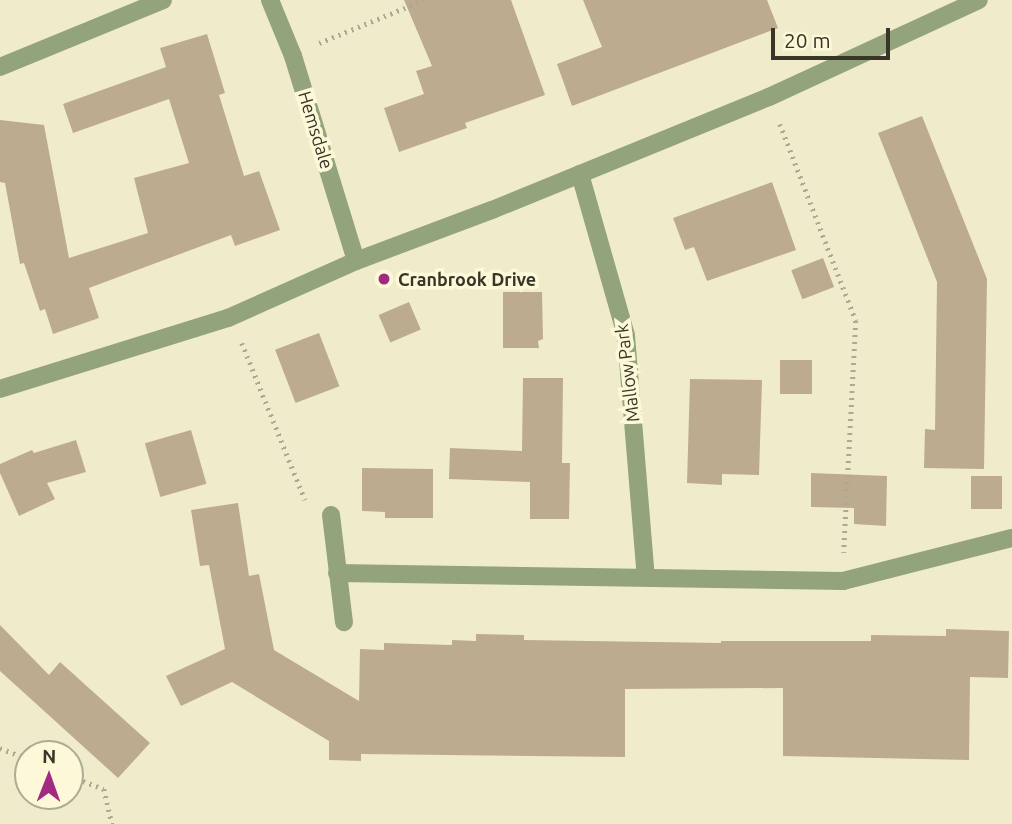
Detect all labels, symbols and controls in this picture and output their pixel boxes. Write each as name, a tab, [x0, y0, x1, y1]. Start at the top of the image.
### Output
scale bar	[774, 14, 893, 58]
text: 20 m	[784, 28, 831, 52]
street label: Hemsdale	[294, 88, 338, 172]
place label: Cranbrook Drive	[398, 268, 536, 290]
marker: Cranbrook Drive	[376, 271, 392, 287]
street label: Mallow Park	[610, 323, 644, 423]
north arrow	[14, 740, 84, 810]
text: N	[42, 745, 57, 767]

